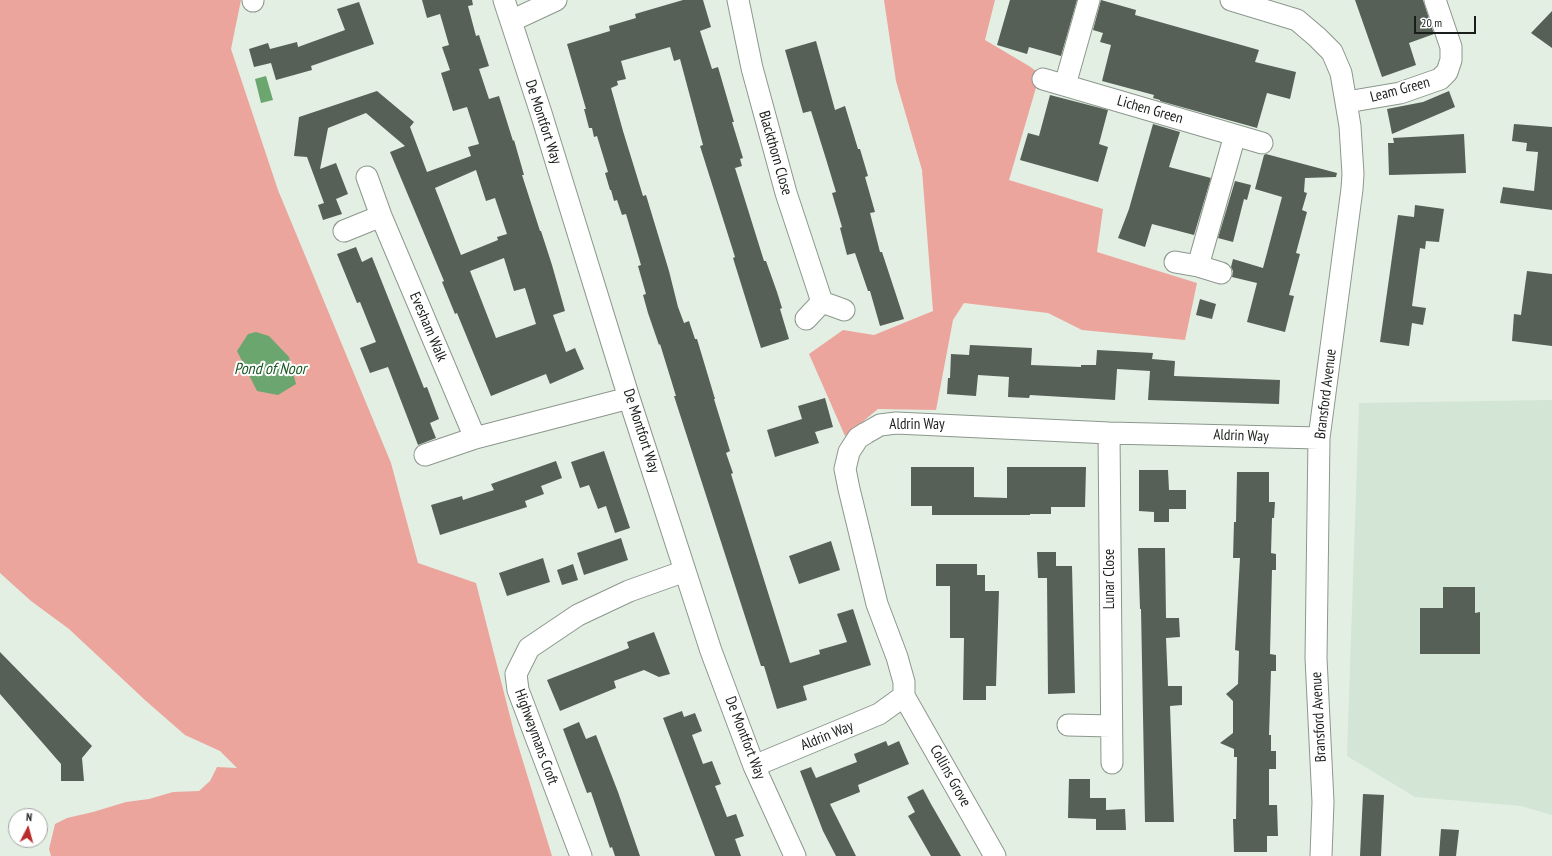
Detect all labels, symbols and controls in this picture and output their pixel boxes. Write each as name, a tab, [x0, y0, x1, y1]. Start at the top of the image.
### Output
scale bar	[1416, 8, 1478, 34]
text: 20 m	[1421, 15, 1442, 30]
street label: Leam Green	[1368, 73, 1432, 107]
street label: De Montfort Way	[521, 78, 565, 166]
street label: Lichen Green	[1115, 92, 1185, 128]
street label: Blackthorn Close	[754, 109, 796, 197]
street label: Evesham Walk	[405, 289, 451, 365]
street label: Bransford Avenue	[1312, 348, 1340, 440]
water label: Pond of Noor	[234, 359, 306, 379]
street label: De Montfort Way	[619, 387, 663, 475]
street label: Aldrin Way	[889, 416, 945, 434]
street label: Aldrin Way	[1213, 426, 1269, 446]
street label: Lunar Close	[1101, 549, 1119, 609]
street label: Bransford Avenue	[1308, 671, 1330, 763]
street label: Highwaymans Croft	[510, 687, 562, 787]
street label: De Montfort Way	[721, 694, 769, 782]
street label: Aldrin Way	[798, 717, 856, 755]
street label: Collins Grove	[926, 742, 974, 810]
north arrow	[8, 808, 48, 848]
text: N	[25, 810, 33, 824]

